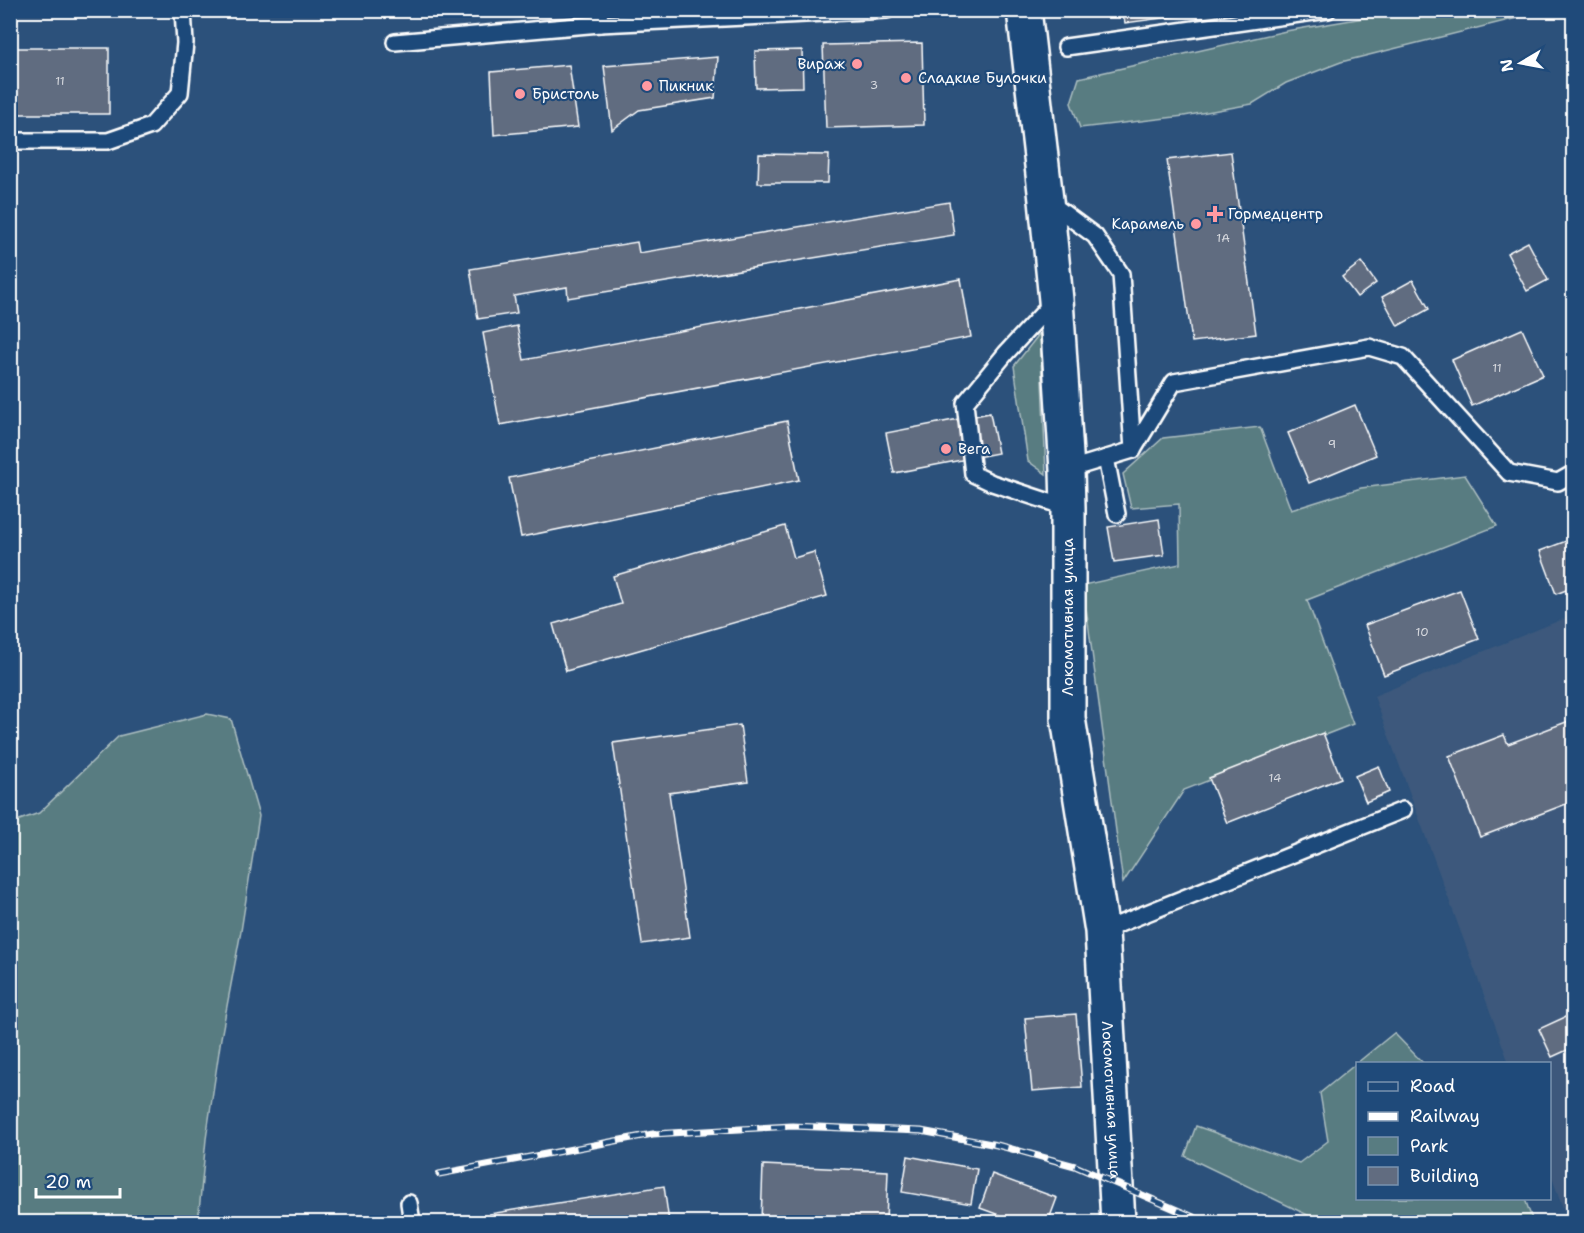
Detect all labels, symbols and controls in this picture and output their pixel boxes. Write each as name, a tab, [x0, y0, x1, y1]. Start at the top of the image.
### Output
north arrow	[1491, 33, 1551, 93]
place label: Вираж	[797, 54, 846, 74]
marker: Вираж	[850, 57, 864, 71]
text: N	[1495, 57, 1518, 74]
place label: Сладкие Булочки	[918, 68, 1047, 88]
marker: Сладкие Булочки	[899, 71, 913, 85]
house number: 11	[55, 73, 65, 89]
place label: Пикник	[659, 76, 713, 96]
house number: 3	[870, 77, 878, 93]
marker: Пикник	[640, 79, 654, 93]
place label: Бристоль	[532, 84, 599, 104]
marker: Бристоль	[513, 87, 527, 101]
place label: Гормедцентр	[1228, 204, 1323, 224]
marker: Гормедцентр	[1206, 205, 1224, 223]
place label: Карамель	[1112, 214, 1184, 234]
marker: Карамель	[1189, 217, 1203, 231]
house number: 1А	[1216, 230, 1230, 246]
house number: 11	[1492, 360, 1502, 376]
house number: 9	[1328, 436, 1336, 452]
place label: Вега	[958, 439, 991, 459]
marker: Вега	[939, 442, 953, 456]
street label: Локомотивная улица	[1058, 537, 1078, 696]
house number: 10	[1415, 624, 1429, 640]
house number: 14	[1269, 770, 1281, 786]
street label: Локомотивная улица	[1097, 1021, 1126, 1180]
legend	[1356, 1062, 1551, 1200]
text: Road	[1410, 1074, 1455, 1098]
text: Railway	[1410, 1104, 1480, 1128]
text: Park	[1410, 1134, 1449, 1158]
scale bar	[36, 1161, 120, 1199]
text: Building	[1410, 1164, 1479, 1188]
text: 20 m	[45, 1170, 91, 1194]

